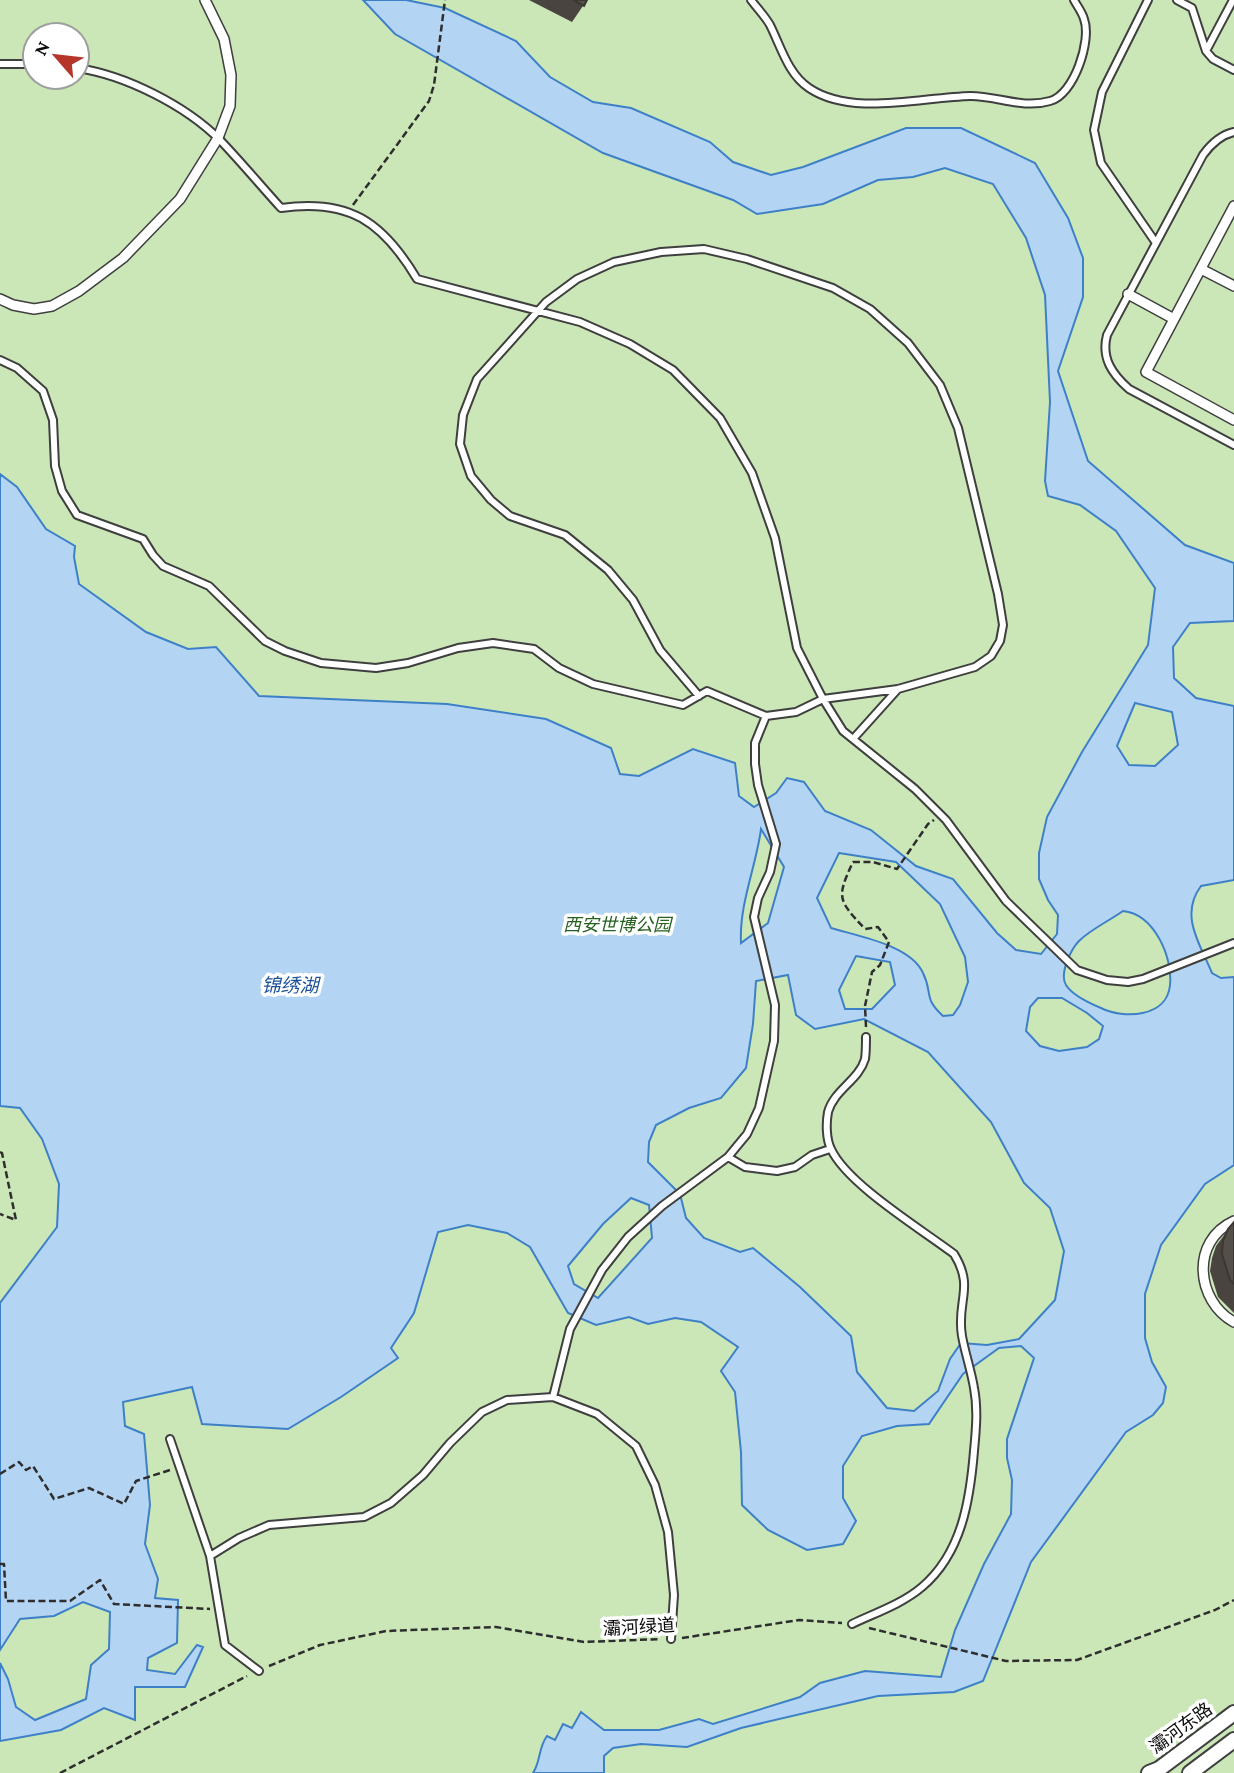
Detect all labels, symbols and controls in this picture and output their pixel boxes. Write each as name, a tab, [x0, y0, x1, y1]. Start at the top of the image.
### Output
north arrow	[21, 21, 91, 91]
text: N	[29, 38, 54, 59]
park label: 西安世博公园	[563, 915, 674, 935]
water label: 锦绣湖	[261, 975, 321, 996]
street label: 灞河绿道	[603, 1615, 675, 1639]
street label: 灞河东路	[1146, 1699, 1216, 1757]

